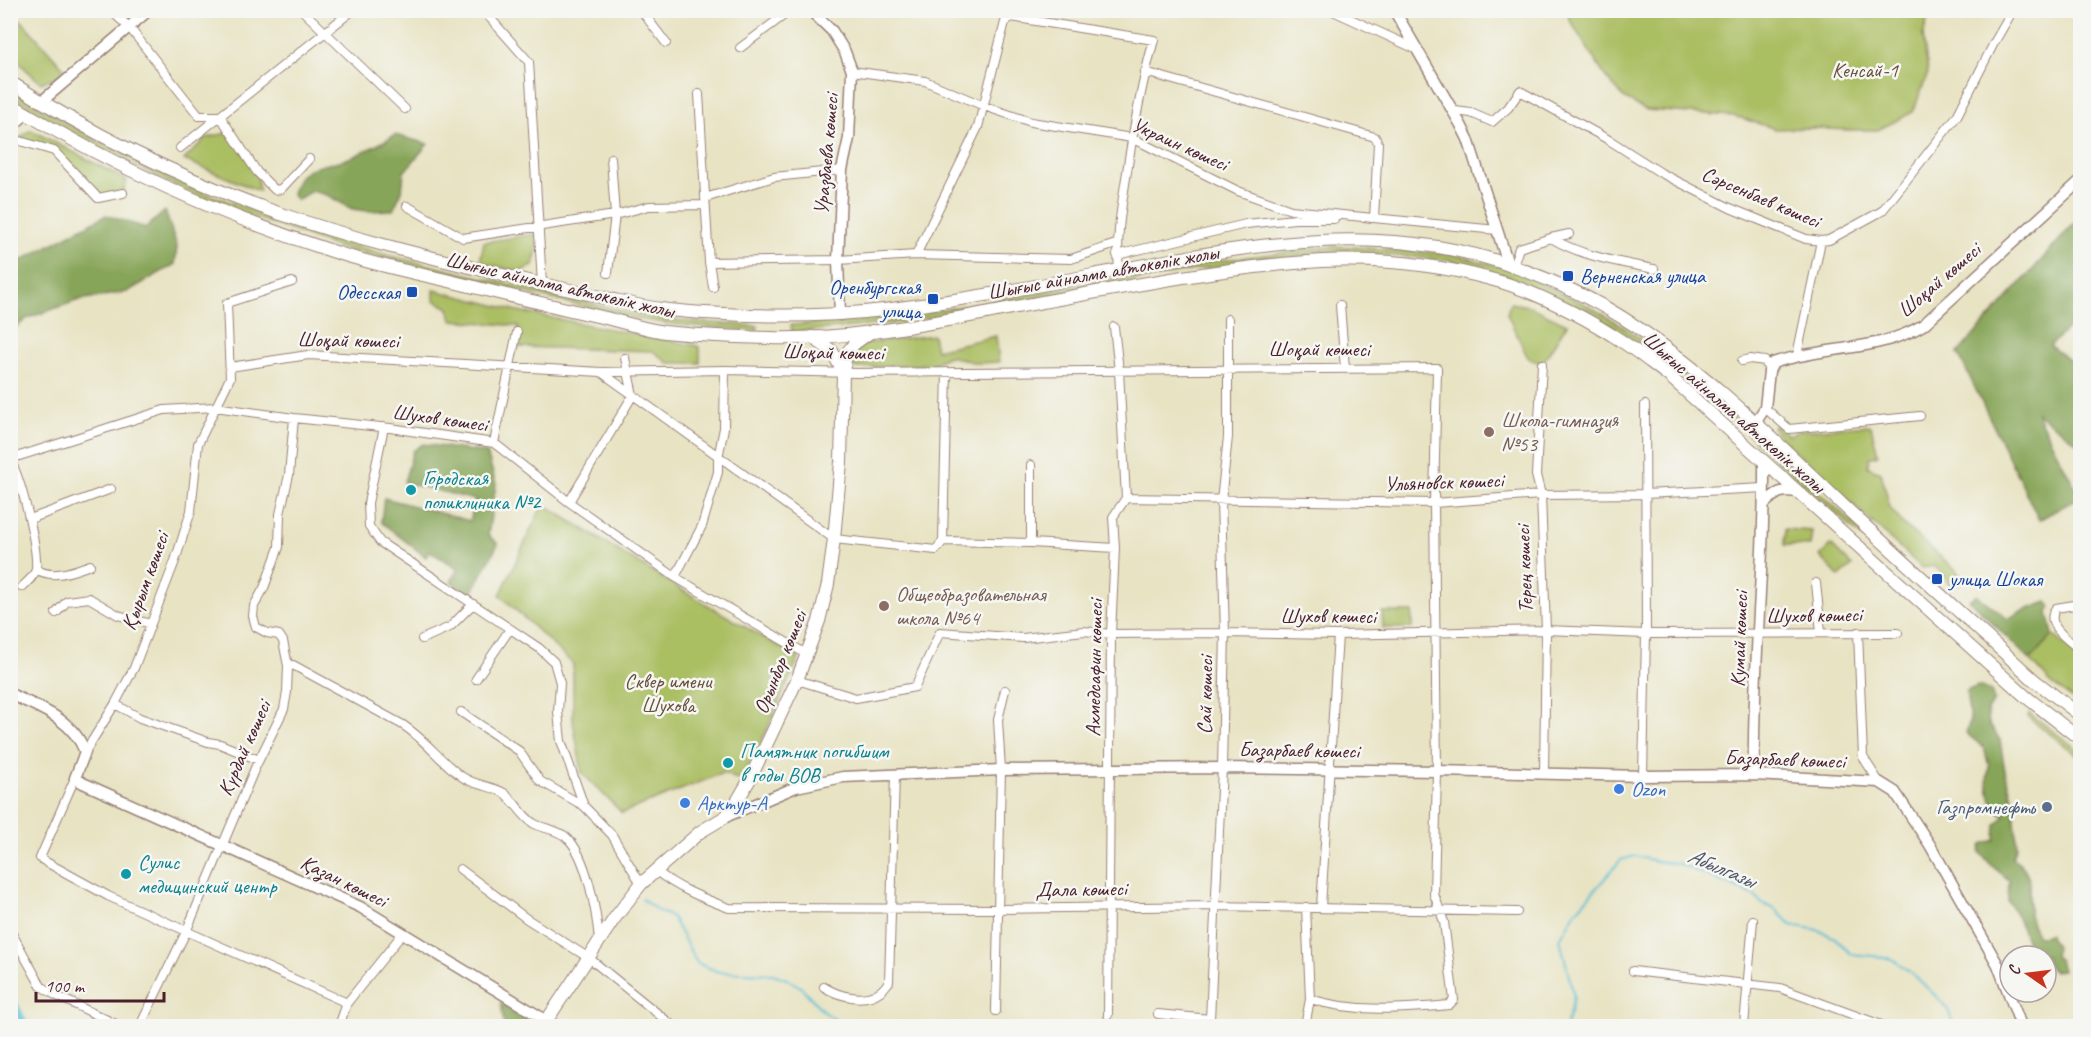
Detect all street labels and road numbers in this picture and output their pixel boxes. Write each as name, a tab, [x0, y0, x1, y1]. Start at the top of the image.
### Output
street label: Уразбаева көшесі	[808, 89, 845, 216]
street label: Украин көшесі	[1128, 111, 1235, 178]
street label: Сәрсенбаев көшесі	[1698, 160, 1827, 235]
street label: Шоқай көшесі	[1892, 235, 1988, 323]
street label: Шығыс айналма автокөлік жолы	[986, 239, 1222, 305]
street label: Шығыс айналма автокөлік жолы	[443, 246, 679, 324]
street label: Шоқай көшесі	[297, 326, 402, 354]
street label: Шығыс айналма автокөлік жолы	[1637, 326, 1832, 500]
street label: Шоқай көшесі	[1268, 336, 1373, 362]
street label: Шоқай көшесі	[782, 338, 887, 366]
street label: Шухов көшесі	[391, 398, 492, 438]
street label: Ульяновск көшесі	[1384, 467, 1507, 497]
street label: Терең көшесі	[1509, 521, 1539, 613]
street label: Қырым көшесі	[115, 526, 176, 634]
street label: Кумай көшесі	[1724, 588, 1754, 687]
street label: Ахмедсафин көшесі	[1080, 596, 1108, 737]
street label: Шухов көшесі	[1766, 601, 1865, 629]
street label: Шухов көшесі	[1280, 603, 1379, 629]
street label: Орынбор көшесі	[747, 604, 814, 718]
street label: Сай көшесі	[1191, 652, 1219, 735]
street label: Күрдай көшесі	[211, 694, 278, 800]
street label: Базарбаев көшесі	[1239, 736, 1363, 765]
street label: Базарбаев көшесі	[1724, 744, 1849, 775]
street label: Қазан көшесі	[296, 849, 394, 915]
street label: Дала көшесі	[1035, 875, 1130, 903]

